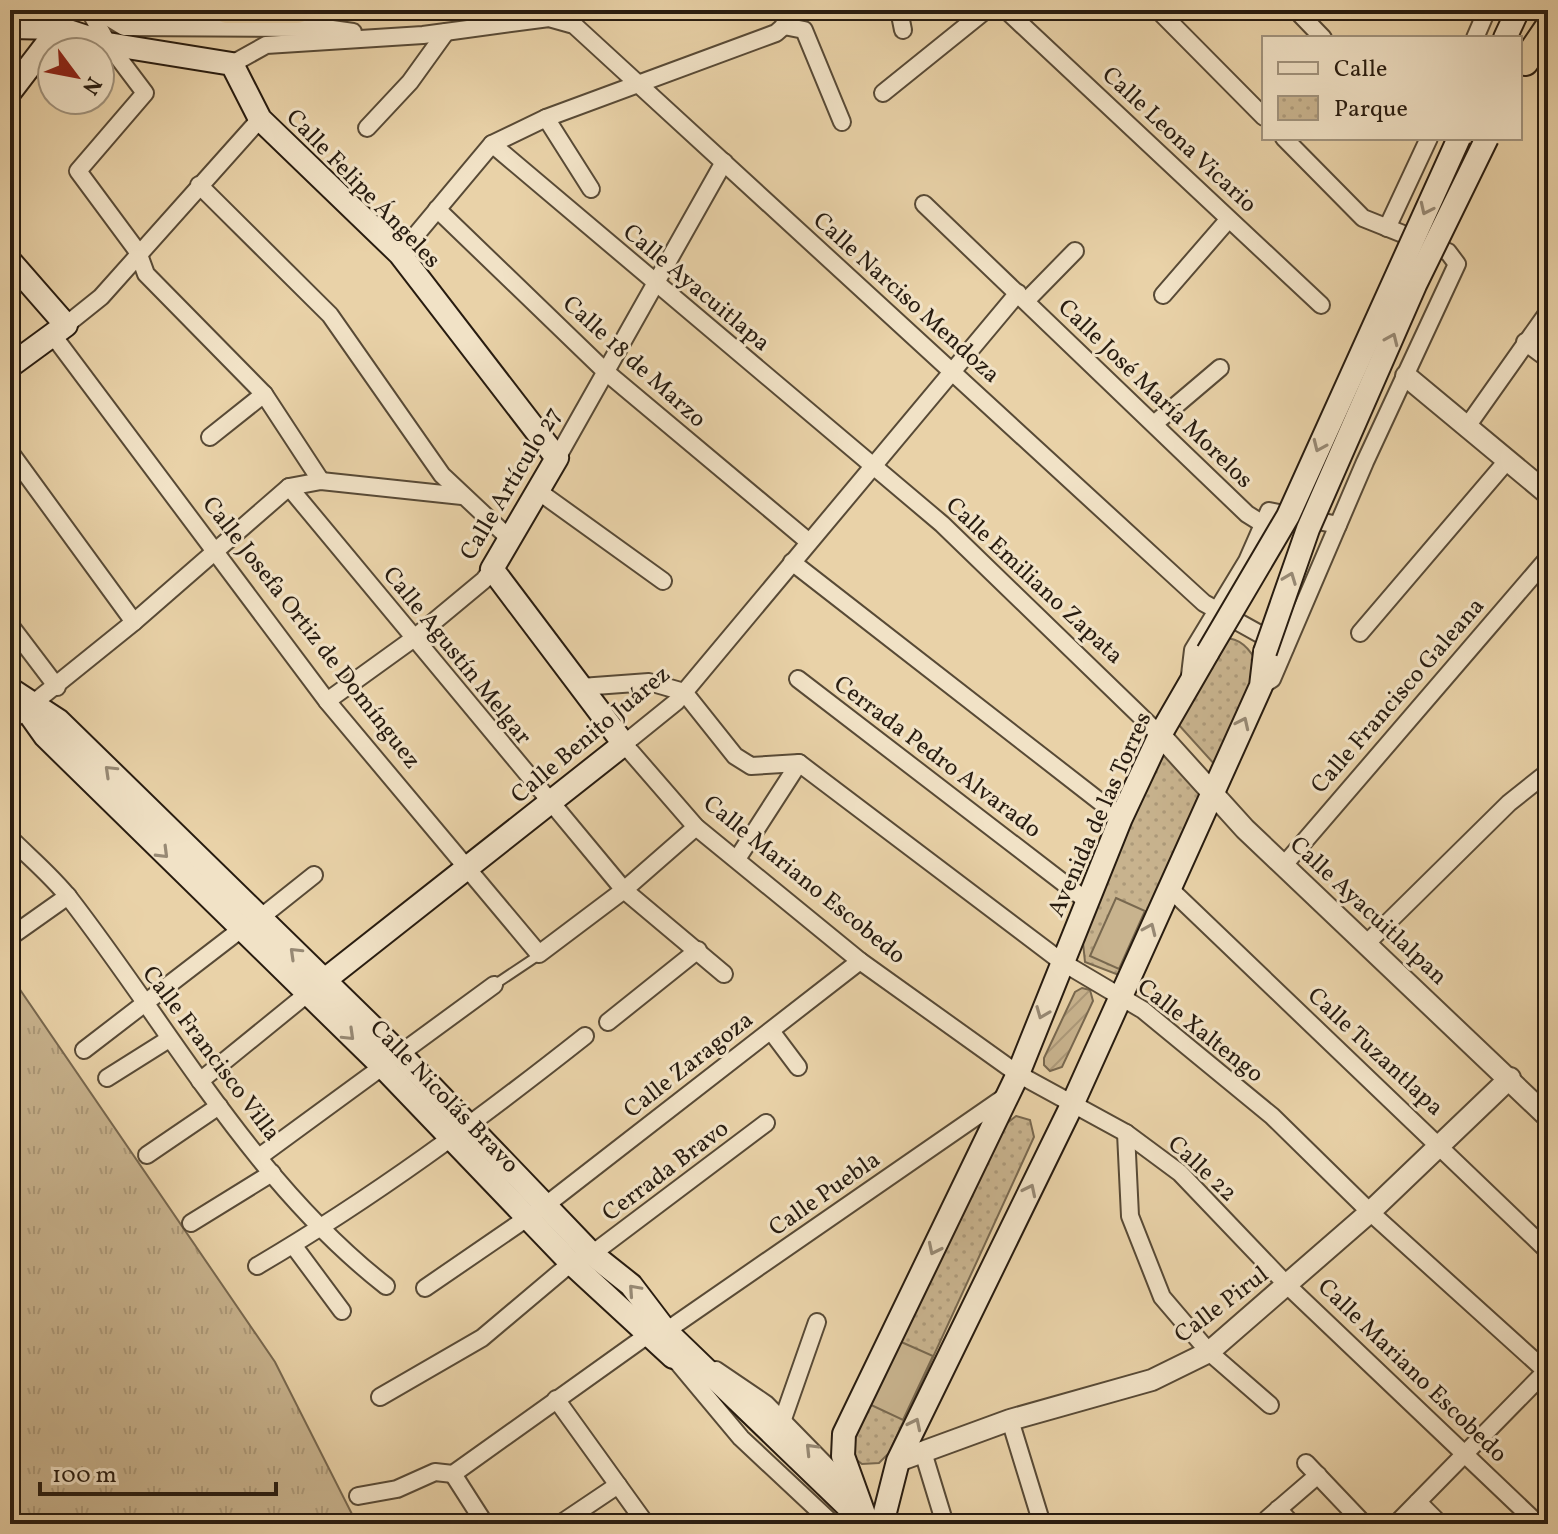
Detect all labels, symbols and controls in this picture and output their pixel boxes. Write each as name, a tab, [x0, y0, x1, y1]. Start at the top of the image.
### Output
north arrow	[36, 36, 116, 116]
legend	[1262, 36, 1522, 140]
text: Calle	[1334, 53, 1387, 87]
street label: Calle Leona Vicario	[1093, 59, 1264, 222]
text: N	[73, 70, 108, 100]
text: Parque	[1334, 93, 1408, 127]
street label: Calle Felipe Ángeles	[277, 102, 448, 277]
one-way arrow	[1420, 201, 1436, 215]
street label: Calle Narciso Mendoza	[805, 205, 1007, 392]
street label: Calle Ayacuitlapa	[615, 217, 777, 360]
street label: Calle 18 de Marzo	[554, 289, 713, 436]
street label: Calle José María Morelos	[1049, 292, 1260, 497]
one-way arrow	[1382, 332, 1398, 347]
street label: Calle Artículo 27	[452, 401, 571, 567]
one-way arrow	[1313, 438, 1329, 452]
street label: Calle Josefa Ortiz de Domínguez	[193, 490, 428, 777]
street label: Calle Emiliano Zapata	[937, 490, 1130, 673]
street label: Calle Agustín Melgar	[374, 560, 539, 753]
one-way arrow	[1280, 572, 1297, 586]
street label: Calle Francisco Galeana	[1304, 591, 1493, 802]
street label: Calle Benito Juárez	[504, 659, 678, 812]
street label: Cerrada Pedro Alvarado	[826, 668, 1048, 847]
street label: Avenida de las Torres	[1040, 707, 1161, 923]
one-way arrow	[1234, 717, 1250, 732]
one-way arrow	[105, 766, 119, 780]
street label: Calle Mariano Escobedo	[695, 788, 912, 973]
street label: Calle Ayacuitlalpan	[1281, 829, 1454, 994]
one-way arrow	[154, 844, 168, 858]
one-way arrow	[1140, 923, 1156, 937]
one-way arrow	[290, 948, 304, 962]
street label: Calle Francisco Villa	[133, 959, 288, 1149]
street label: Calle Xaltengo	[1129, 971, 1270, 1092]
street label: Calle Tuzantlapa	[1299, 980, 1450, 1125]
street label: Calle Zaragoza	[617, 1004, 761, 1127]
one-way arrow	[1035, 1005, 1052, 1019]
street label: Calle Nicolás Bravo	[361, 1013, 526, 1182]
one-way arrow	[340, 1025, 354, 1040]
street label: Cerrada Bravo	[596, 1113, 737, 1231]
street label: Calle 22	[1159, 1128, 1244, 1211]
street label: Calle Puebla	[763, 1144, 888, 1246]
one-way arrow	[1020, 1184, 1035, 1199]
one-way arrow	[928, 1240, 943, 1255]
street label: Calle Pirul	[1168, 1259, 1276, 1352]
street label: Calle Mariano Escobedo	[1309, 1272, 1514, 1471]
one-way arrow	[629, 1285, 644, 1300]
one-way arrow	[906, 1418, 922, 1432]
one-way arrow	[806, 1444, 821, 1458]
scale bar	[40, 1446, 276, 1496]
text: 100 m	[52, 1459, 117, 1493]

